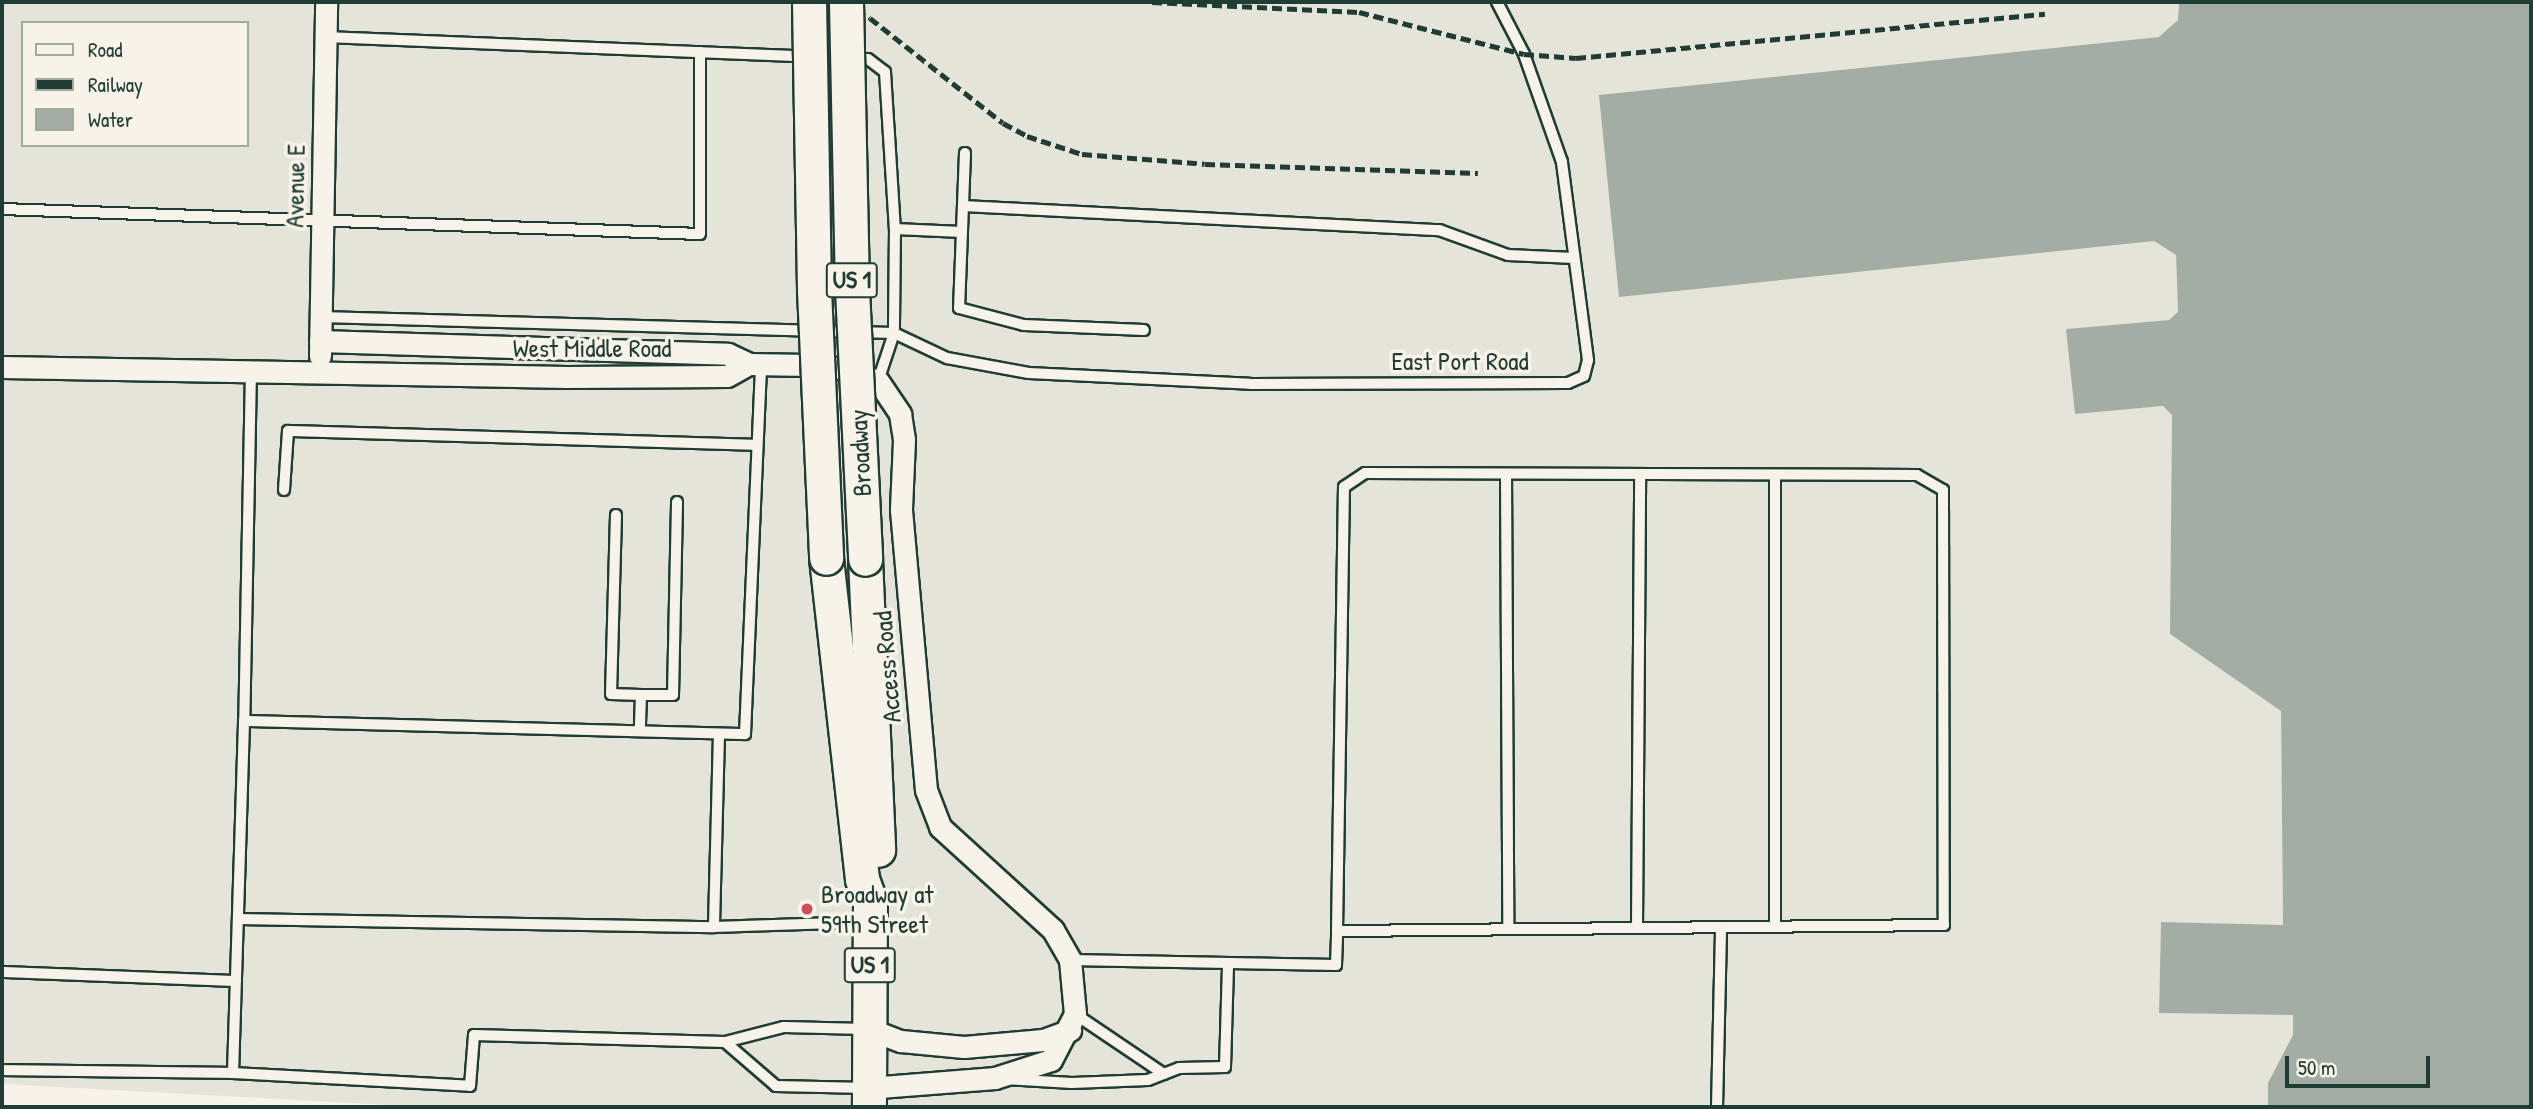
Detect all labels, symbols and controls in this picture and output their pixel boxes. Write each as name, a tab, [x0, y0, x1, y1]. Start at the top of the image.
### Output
legend	[21, 21, 248, 147]
text: Road	[88, 35, 122, 64]
text: Railway	[88, 70, 143, 99]
text: Water	[88, 105, 133, 134]
street label: Avenue E	[279, 144, 311, 228]
road number: US 1	[826, 260, 878, 300]
street label: West Middle Road	[513, 332, 671, 364]
street label: East Port Road	[1391, 345, 1529, 377]
street label: Broadway	[842, 409, 878, 497]
street label: Access Road	[867, 610, 907, 724]
place label: Broadway at 59th Street	[821, 878, 933, 940]
marker: Broadway at 59th Street	[799, 901, 815, 917]
road number: US 1	[844, 945, 896, 986]
scale bar	[2288, 1042, 2433, 1086]
text: 50 m	[2298, 1053, 2335, 1082]

